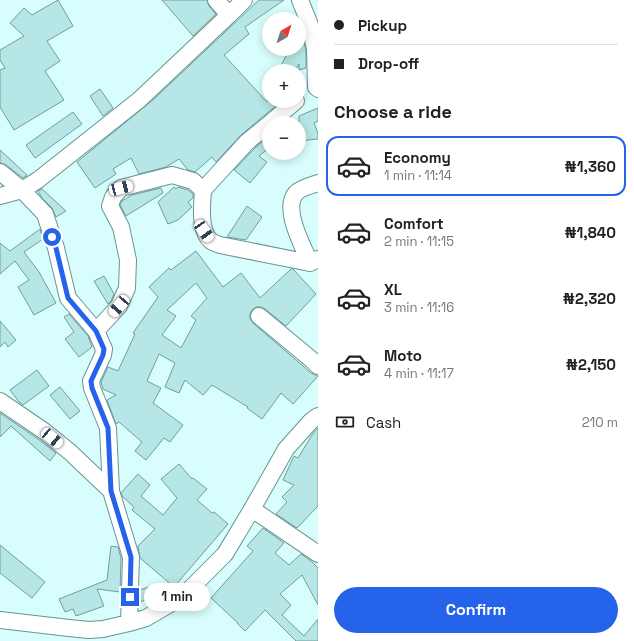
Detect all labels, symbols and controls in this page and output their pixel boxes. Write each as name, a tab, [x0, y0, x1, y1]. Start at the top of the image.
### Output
north arrow	[262, 12, 306, 56]
map controls	[262, 12, 306, 160]
text: Pickup	[358, 16, 407, 35]
text: Drop-off	[358, 54, 419, 73]
button: +	[262, 64, 306, 108]
text: Choose a ride	[334, 100, 452, 123]
button: −	[262, 116, 306, 160]
icon: car	[336, 148, 372, 184]
text: Economy	[384, 148, 451, 167]
text: ₦1,360	[565, 157, 616, 176]
text: 1 min · 11:14	[384, 167, 452, 184]
car	[108, 179, 134, 197]
icon: car	[336, 214, 372, 250]
text: Comfort	[384, 214, 444, 233]
car	[192, 218, 216, 244]
text: ₦1,840	[564, 223, 616, 242]
route start	[43, 228, 61, 246]
text: 2 min · 11:15	[384, 233, 454, 250]
icon: car	[336, 280, 372, 316]
text: XL	[384, 280, 402, 299]
text: ₦2,320	[563, 289, 616, 308]
car	[107, 293, 131, 319]
text: 3 min · 11:16	[384, 299, 454, 316]
icon: car	[336, 346, 372, 382]
text: Moto	[384, 346, 422, 365]
text: ₦2,150	[566, 355, 616, 374]
text: 4 min · 11:17	[384, 365, 454, 382]
icon: cash	[334, 411, 356, 433]
text: Cash	[366, 413, 401, 432]
text: 210 m	[582, 414, 618, 431]
car	[39, 426, 65, 450]
callout: 1 min	[144, 583, 210, 611]
button: Confirm	[334, 587, 618, 633]
route end	[121, 588, 139, 606]
text: 1 min	[161, 588, 193, 605]

